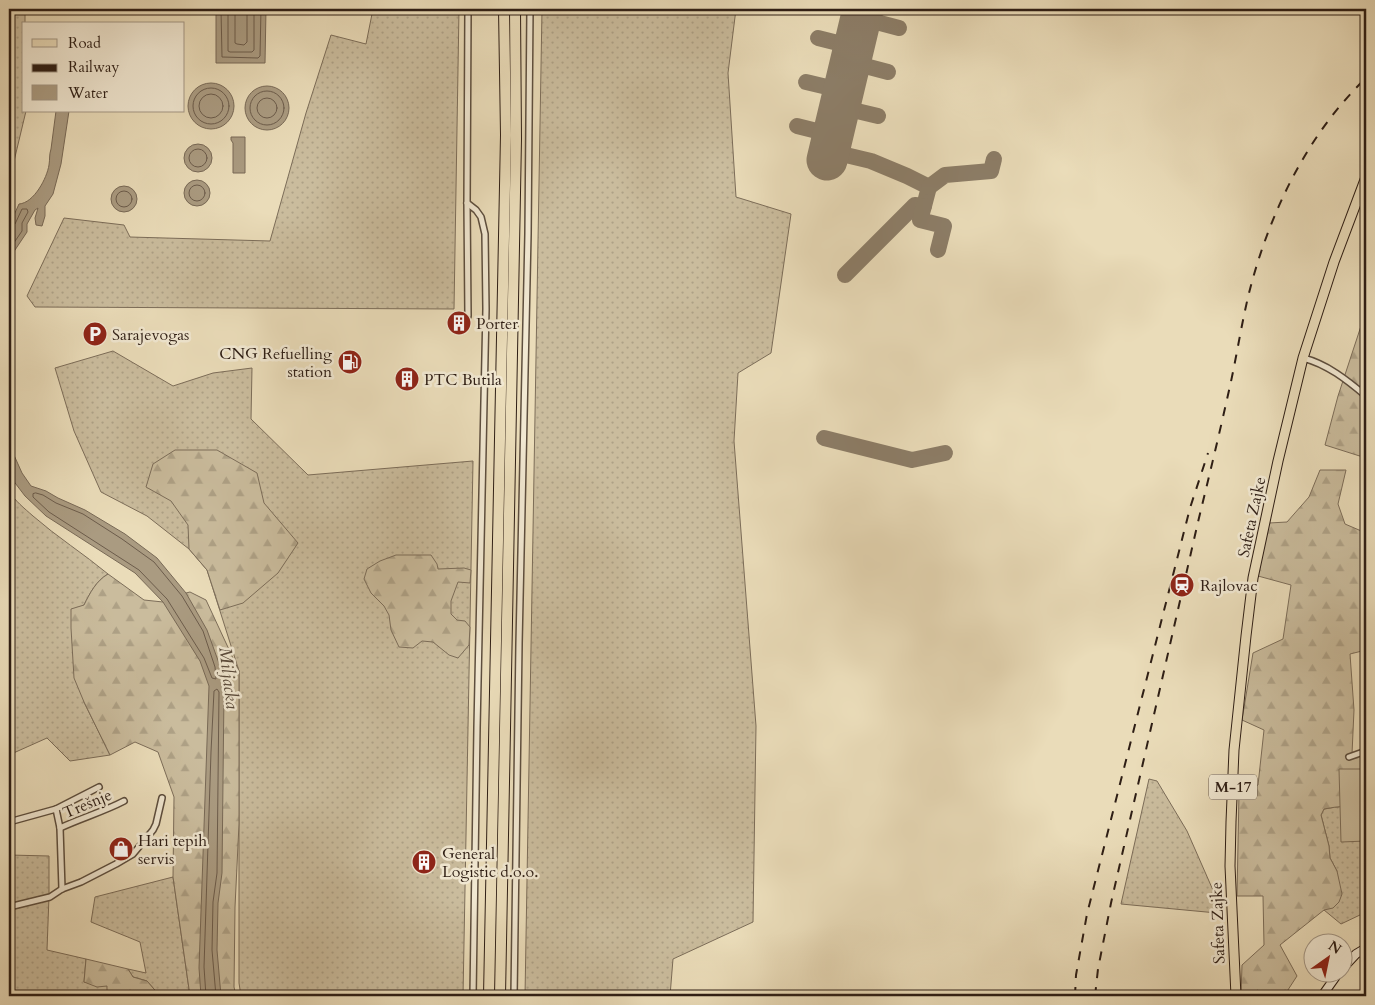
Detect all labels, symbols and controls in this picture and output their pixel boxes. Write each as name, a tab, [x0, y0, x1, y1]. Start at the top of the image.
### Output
legend	[22, 22, 185, 112]
text: Road	[68, 33, 101, 53]
text: Railway	[68, 57, 119, 77]
text: Water	[67, 83, 109, 103]
building icon: Porter	[446, 310, 472, 336]
place label: Porter	[476, 313, 518, 335]
parking icon: Sarajevogas	[82, 321, 108, 347]
place label: Sarajevogas	[112, 324, 189, 346]
place label: CNG Refuelling station	[219, 343, 332, 383]
fuel station icon: CNG Refuelling station	[337, 349, 363, 375]
building icon: PTC Butila	[394, 366, 420, 392]
place label: PTC Butila	[424, 369, 502, 391]
street label: Safeta Zajke	[1233, 475, 1271, 560]
station icon: Rajlovac	[1169, 572, 1195, 598]
place label: Rajlovac	[1200, 575, 1258, 597]
water label: Miljacka	[212, 646, 245, 711]
road number: M-17	[1209, 774, 1257, 800]
street label: Trešnje	[60, 784, 115, 824]
place label: Hari tepih servis	[138, 830, 207, 870]
shop icon: Hari tepih servis	[108, 836, 134, 862]
place label: General Logistic d.o.o.	[442, 843, 538, 883]
building icon: General Logistic d.o.o.	[411, 849, 437, 875]
street label: Safeta Zajke	[1206, 882, 1230, 964]
north arrow	[1302, 932, 1352, 982]
text: N	[1325, 936, 1345, 959]

